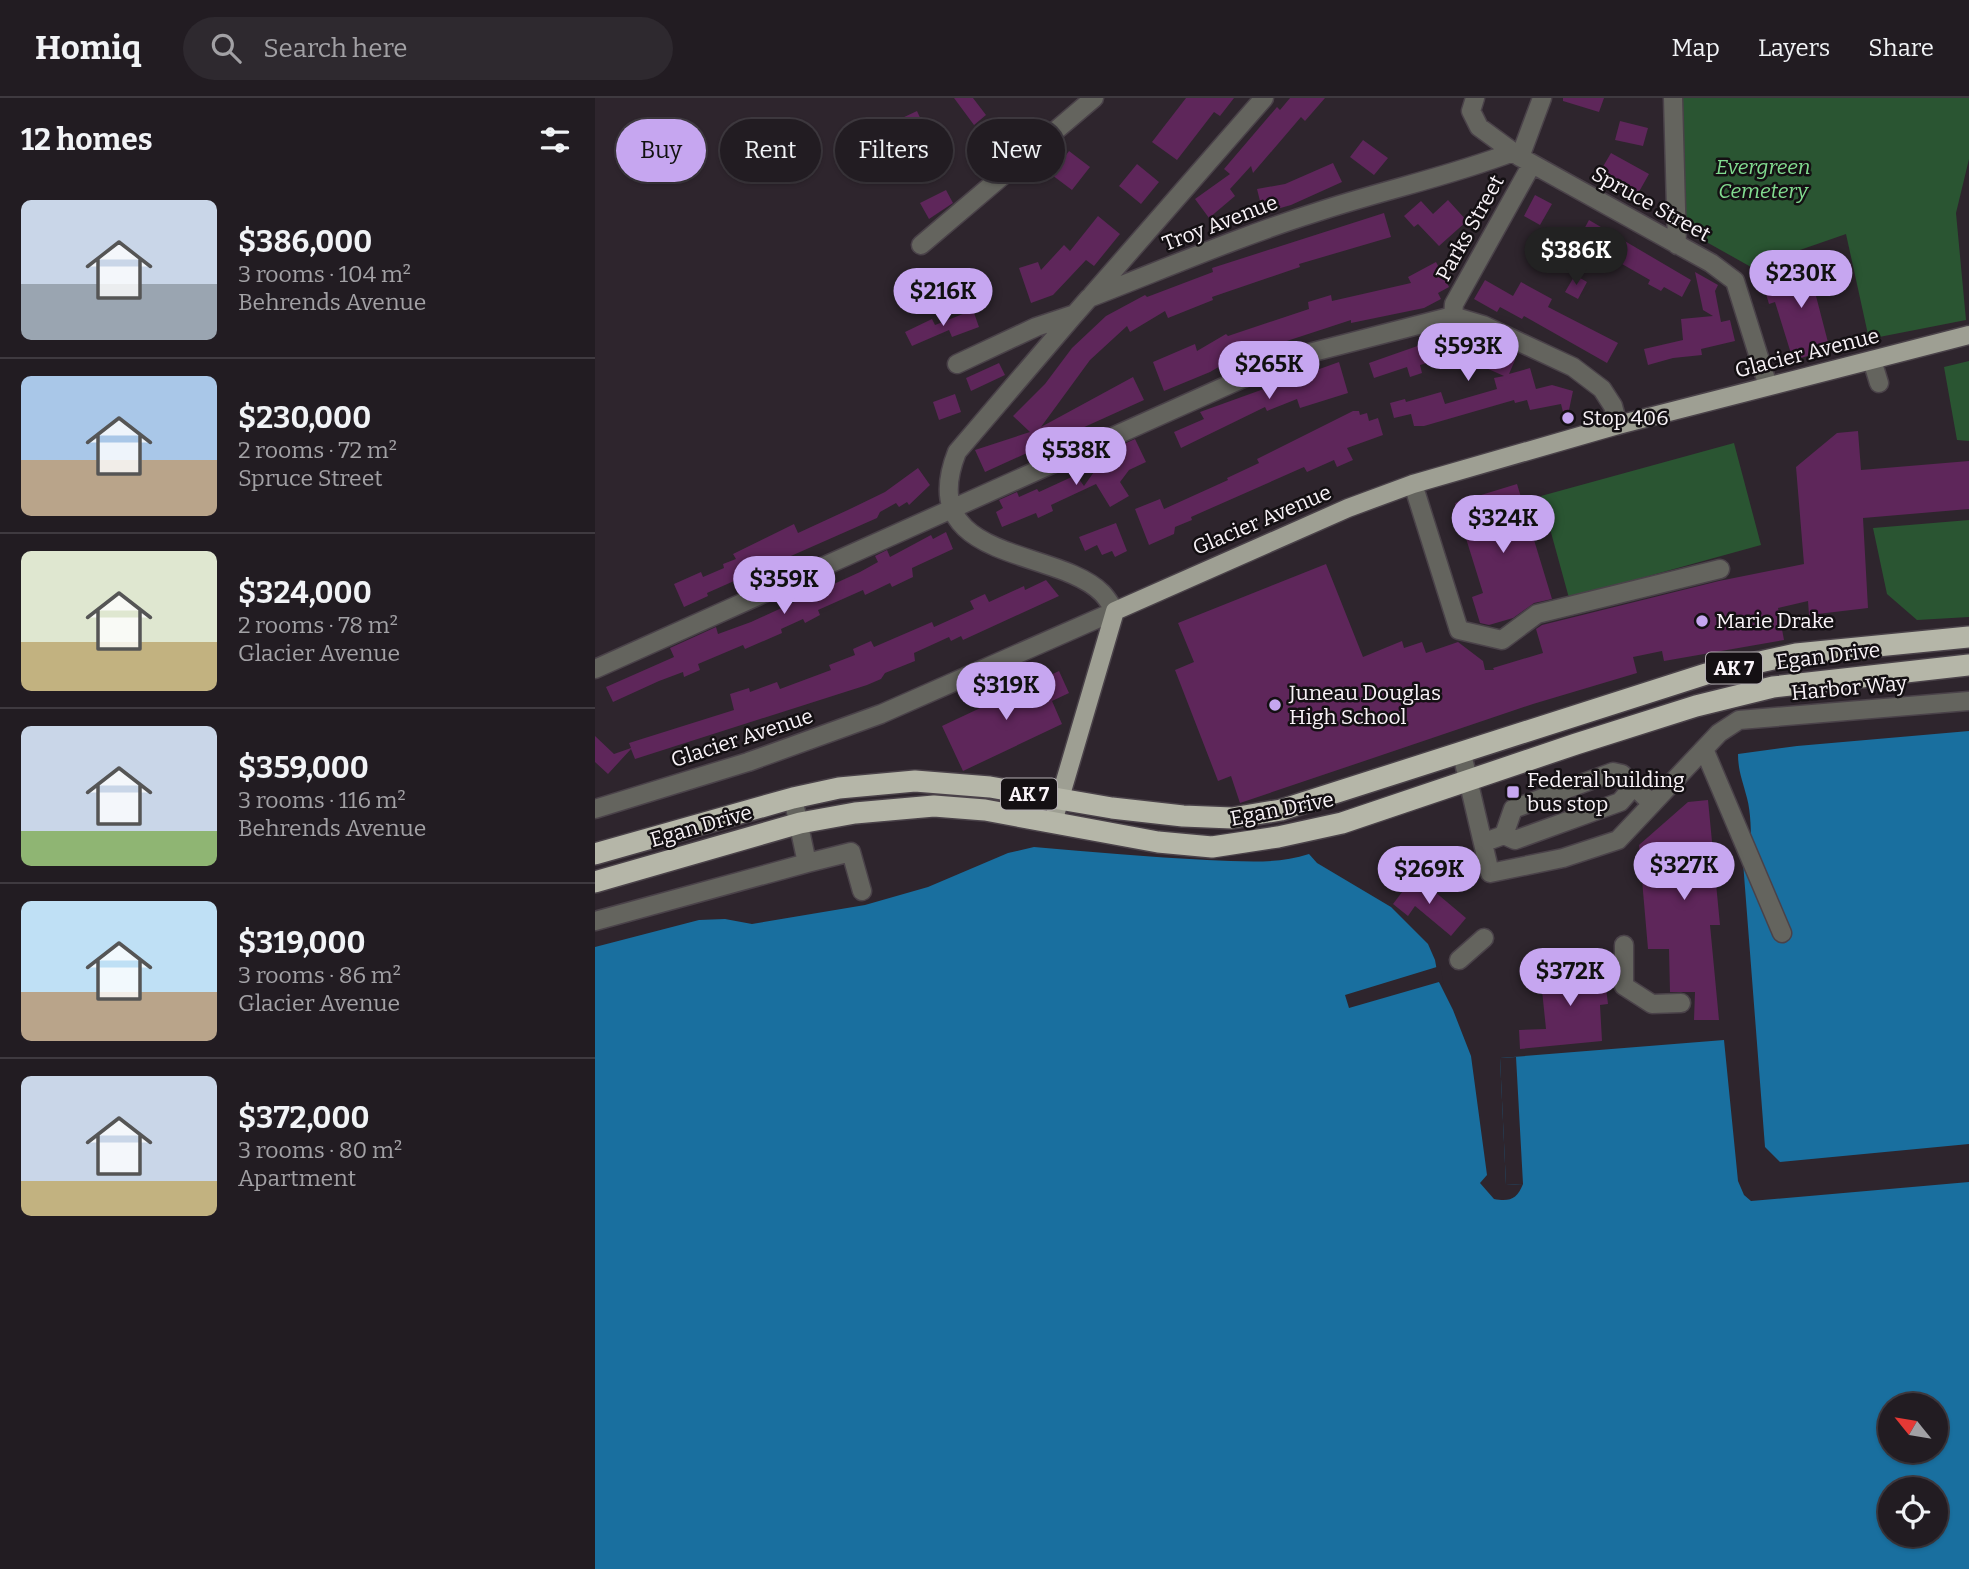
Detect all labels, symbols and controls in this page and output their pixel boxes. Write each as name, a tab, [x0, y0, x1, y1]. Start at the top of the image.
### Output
search box	[183, 17, 673, 80]
text: Homiq	[35, 28, 141, 68]
icon: search	[207, 29, 245, 67]
text: Search here	[263, 33, 408, 64]
text: Map	[1672, 34, 1720, 62]
text: Layers	[1758, 34, 1830, 62]
text: Share	[1868, 34, 1934, 62]
chip: Buy	[616, 119, 706, 182]
chip: Rent	[720, 119, 821, 182]
chip: Filters	[835, 119, 953, 182]
chip: New	[967, 119, 1065, 182]
icon: filters	[536, 121, 574, 159]
text: 12 homes	[21, 122, 152, 158]
park label: Evergreen Cemetery	[1715, 154, 1811, 204]
street label: Spruce Street	[1587, 161, 1715, 248]
street label: Parks Street	[1430, 170, 1510, 286]
street label: Troy Avenue	[1159, 189, 1281, 257]
text: $386,000	[238, 224, 372, 260]
icon: home	[77, 228, 161, 312]
pin: $386K	[1527, 228, 1625, 287]
text: $386K	[1540, 236, 1612, 264]
pin: $230K	[1752, 250, 1850, 310]
text: $230K	[1765, 259, 1837, 287]
text: 3 rooms · 104 m²	[238, 260, 411, 288]
pin: $216K	[894, 268, 992, 328]
text: $216K	[910, 277, 976, 305]
text: Behrends Avenue	[238, 288, 426, 316]
street label: Glacier Avenue	[1732, 322, 1882, 384]
pin: $593K	[1419, 324, 1517, 383]
text: $593K	[1434, 332, 1502, 360]
pin: $265K	[1220, 342, 1318, 401]
text: $265K	[1234, 350, 1304, 378]
text: $230,000	[238, 400, 371, 436]
icon: home	[77, 404, 161, 488]
place label: Stop 406	[1582, 405, 1669, 431]
marker: Stop 406	[1560, 410, 1576, 426]
pin: $538K	[1027, 428, 1125, 487]
text: 2 rooms · 72 m²	[238, 436, 397, 464]
text: $538K	[1041, 436, 1111, 464]
text: Spruce Street	[238, 464, 383, 492]
street label: Glacier Avenue	[1189, 479, 1335, 561]
pin: $324K	[1454, 496, 1552, 555]
text: $324K	[1468, 504, 1538, 532]
pin: $359K	[735, 556, 833, 616]
text: $359K	[749, 565, 819, 593]
text: $324,000	[238, 575, 372, 611]
icon: home	[77, 579, 161, 663]
place label: Marie Drake	[1716, 608, 1834, 634]
text: 2 rooms · 78 m²	[238, 611, 398, 639]
marker: Marie Drake	[1694, 613, 1710, 629]
street label: Egan Drive	[1774, 637, 1882, 675]
text: Glacier Avenue	[238, 639, 400, 667]
road number: AK 7	[1706, 652, 1762, 684]
pin: $319K	[957, 662, 1055, 722]
street label: Harbor Way	[1790, 670, 1909, 706]
text: $319K	[972, 671, 1040, 699]
place label: Juneau Douglas High School	[1288, 680, 1441, 730]
marker: Juneau Douglas High School	[1267, 697, 1283, 713]
street label: Glacier Avenue	[668, 703, 816, 773]
text: $359,000	[238, 750, 369, 786]
icon: home	[77, 754, 161, 838]
place label: Federal building bus stop	[1527, 767, 1685, 817]
road number: AK 7	[1001, 778, 1057, 810]
marker: Federal building bus stop	[1505, 784, 1521, 800]
text: 3 rooms · 116 m²	[238, 786, 406, 814]
street label: Egan Drive	[1228, 786, 1336, 832]
street label: Egan Drive	[647, 799, 755, 853]
text: Behrends Avenue	[238, 814, 426, 842]
pin: $327K	[1635, 842, 1733, 902]
pin: $269K	[1380, 846, 1478, 906]
text: $327K	[1650, 851, 1718, 879]
text: $269K	[1394, 855, 1464, 883]
text: $319,000	[238, 925, 366, 961]
icon: home	[77, 929, 161, 1013]
pin: $372K	[1521, 948, 1619, 1008]
text: $372K	[1536, 957, 1604, 985]
text: 3 rooms · 86 m²	[238, 961, 401, 989]
text: Glacier Avenue	[238, 989, 400, 1017]
text: $372,000	[238, 1100, 370, 1136]
icon: home	[77, 1104, 161, 1188]
text: 3 rooms · 80 m²	[238, 1136, 402, 1164]
text: Apartment	[238, 1164, 356, 1192]
north arrow	[1878, 1393, 1948, 1463]
map controls	[1878, 1393, 1948, 1547]
button: locate	[1878, 1477, 1948, 1547]

